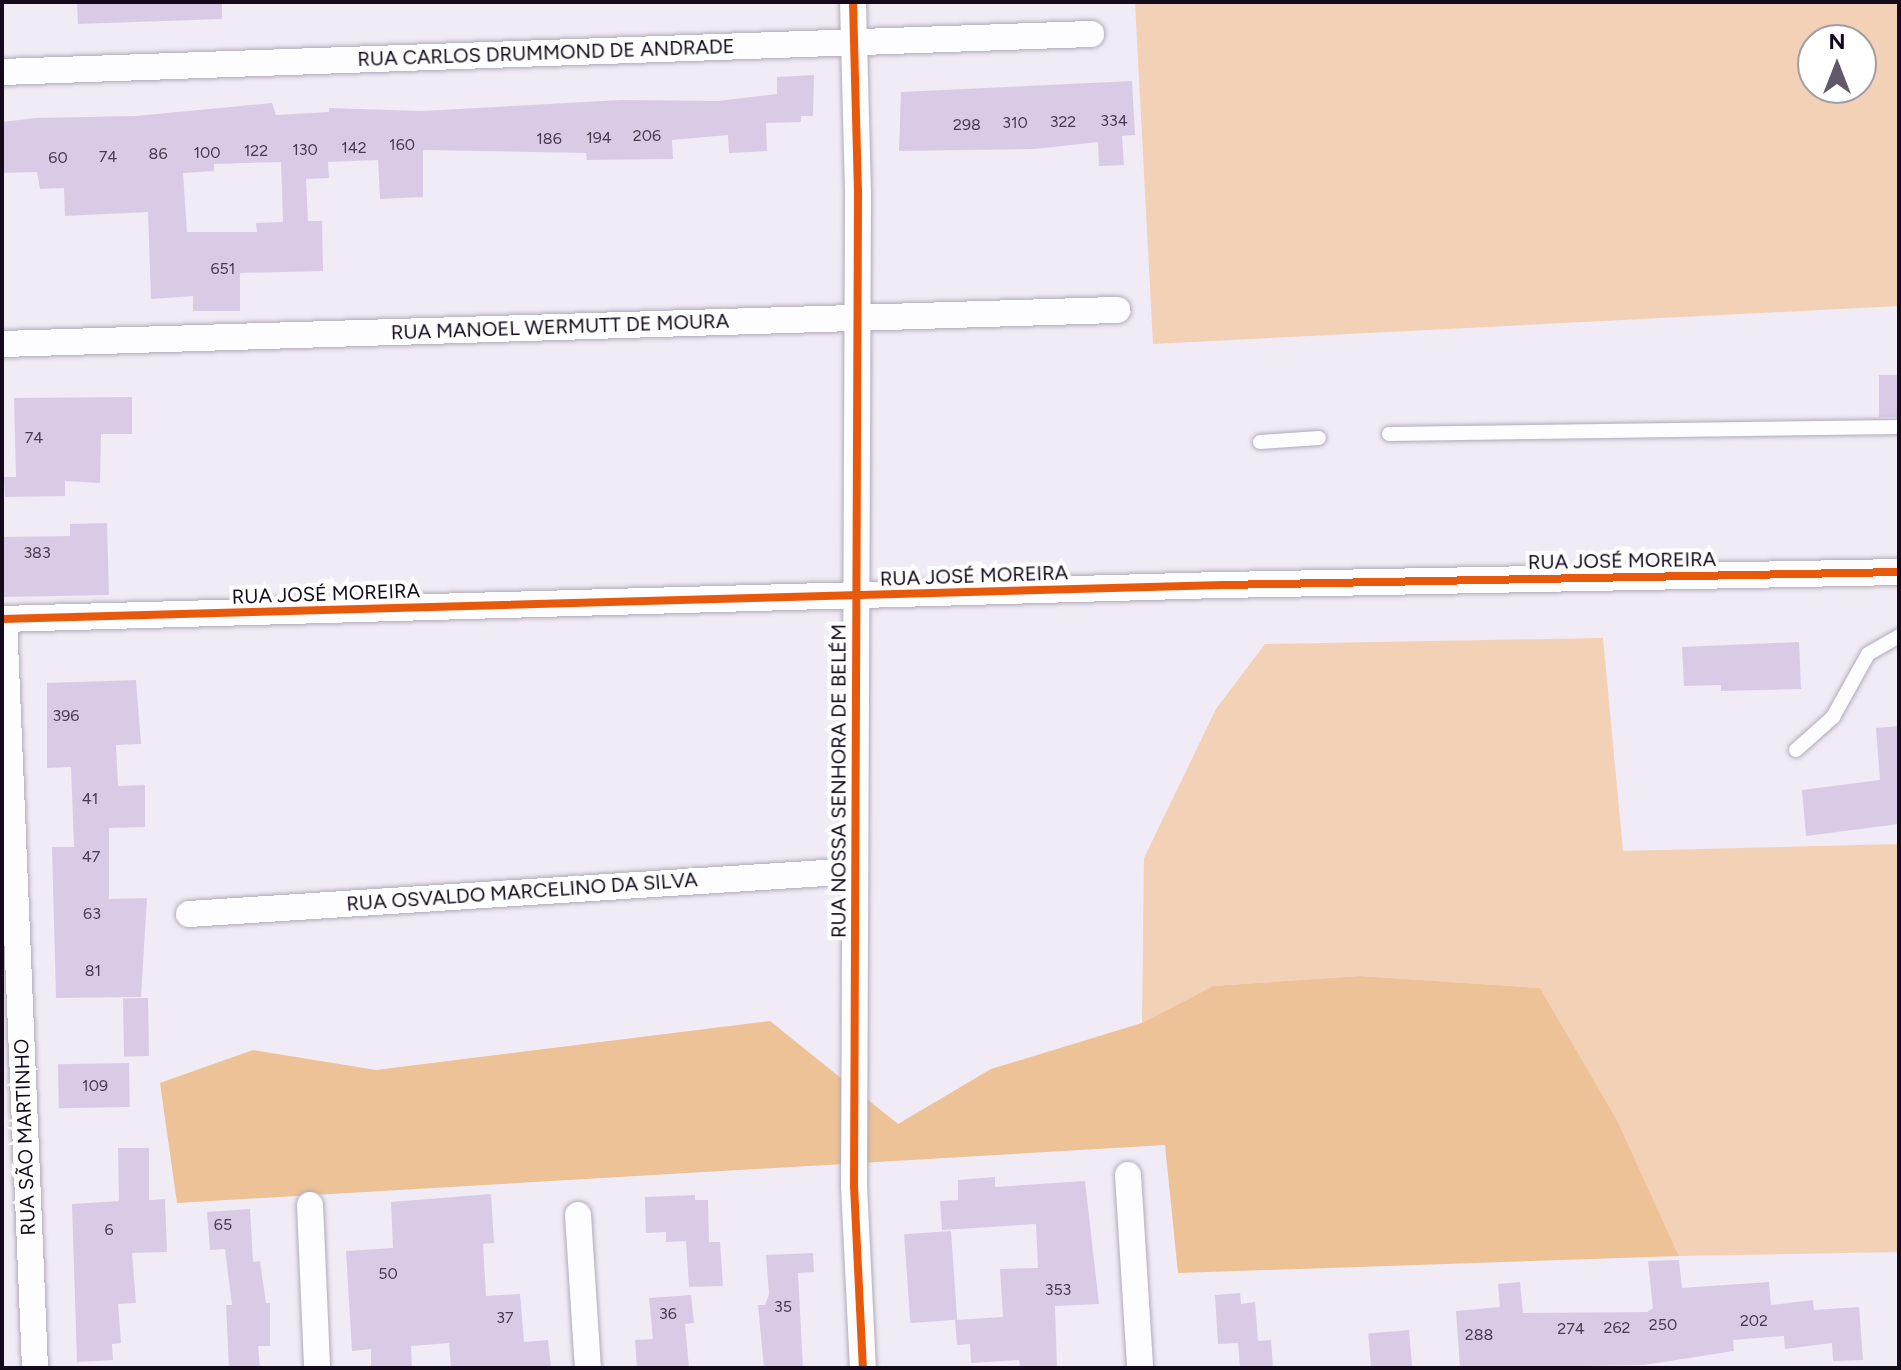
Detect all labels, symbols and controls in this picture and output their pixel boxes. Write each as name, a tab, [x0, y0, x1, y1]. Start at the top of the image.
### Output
north arrow	[1797, 24, 1877, 104]
text: N	[1828, 28, 1846, 55]
street label: RUA CARLOS DRUMMOND DE ANDRADE	[357, 34, 735, 72]
house number: 334	[1100, 111, 1128, 131]
house number: 322	[1050, 112, 1076, 132]
house number: 310	[1002, 113, 1028, 133]
house number: 298	[953, 115, 981, 135]
house number: 206	[633, 126, 661, 146]
house number: 194	[586, 128, 612, 148]
house number: 186	[536, 129, 562, 149]
house number: 160	[389, 135, 415, 155]
house number: 142	[341, 138, 367, 158]
house number: 130	[292, 140, 318, 160]
house number: 122	[244, 141, 268, 161]
house number: 100	[193, 143, 221, 163]
house number: 86	[149, 144, 167, 164]
house number: 74	[99, 147, 117, 167]
house number: 60	[48, 148, 68, 168]
house number: 651	[211, 259, 235, 279]
street label: RUA MANOEL WERMUTT DE MOURA	[390, 309, 730, 345]
house number: 74	[25, 428, 43, 448]
house number: 383	[23, 543, 51, 563]
street label: RUA JOSÉ MOREIRA	[1528, 547, 1716, 575]
street label: RUA JOSÉ MOREIRA	[879, 561, 1069, 591]
street label: RUA JOSÉ MOREIRA	[231, 579, 421, 609]
street label: RUA NOSSA SENHORA DE BELÉM	[827, 624, 851, 938]
house number: 396	[53, 706, 79, 726]
house number: 41	[82, 789, 98, 809]
house number: 47	[82, 847, 100, 867]
street label: RUA OSVALDO MARCELINO DA SILVA	[346, 868, 698, 916]
house number: 63	[83, 904, 101, 924]
house number: 81	[85, 961, 101, 981]
street label: RUA SÃO MARTINHO	[10, 1038, 40, 1236]
house number: 109	[82, 1076, 108, 1096]
house number: 65	[214, 1215, 232, 1235]
house number: 6	[104, 1220, 114, 1240]
house number: 50	[378, 1264, 398, 1284]
house number: 353	[1045, 1280, 1071, 1300]
house number: 35	[774, 1297, 792, 1317]
house number: 36	[659, 1304, 677, 1324]
house number: 37	[496, 1308, 514, 1328]
house number: 202	[1740, 1311, 1768, 1331]
house number: 250	[1649, 1315, 1677, 1335]
house number: 262	[1604, 1318, 1630, 1338]
house number: 274	[1557, 1319, 1585, 1339]
house number: 288	[1465, 1325, 1493, 1345]

